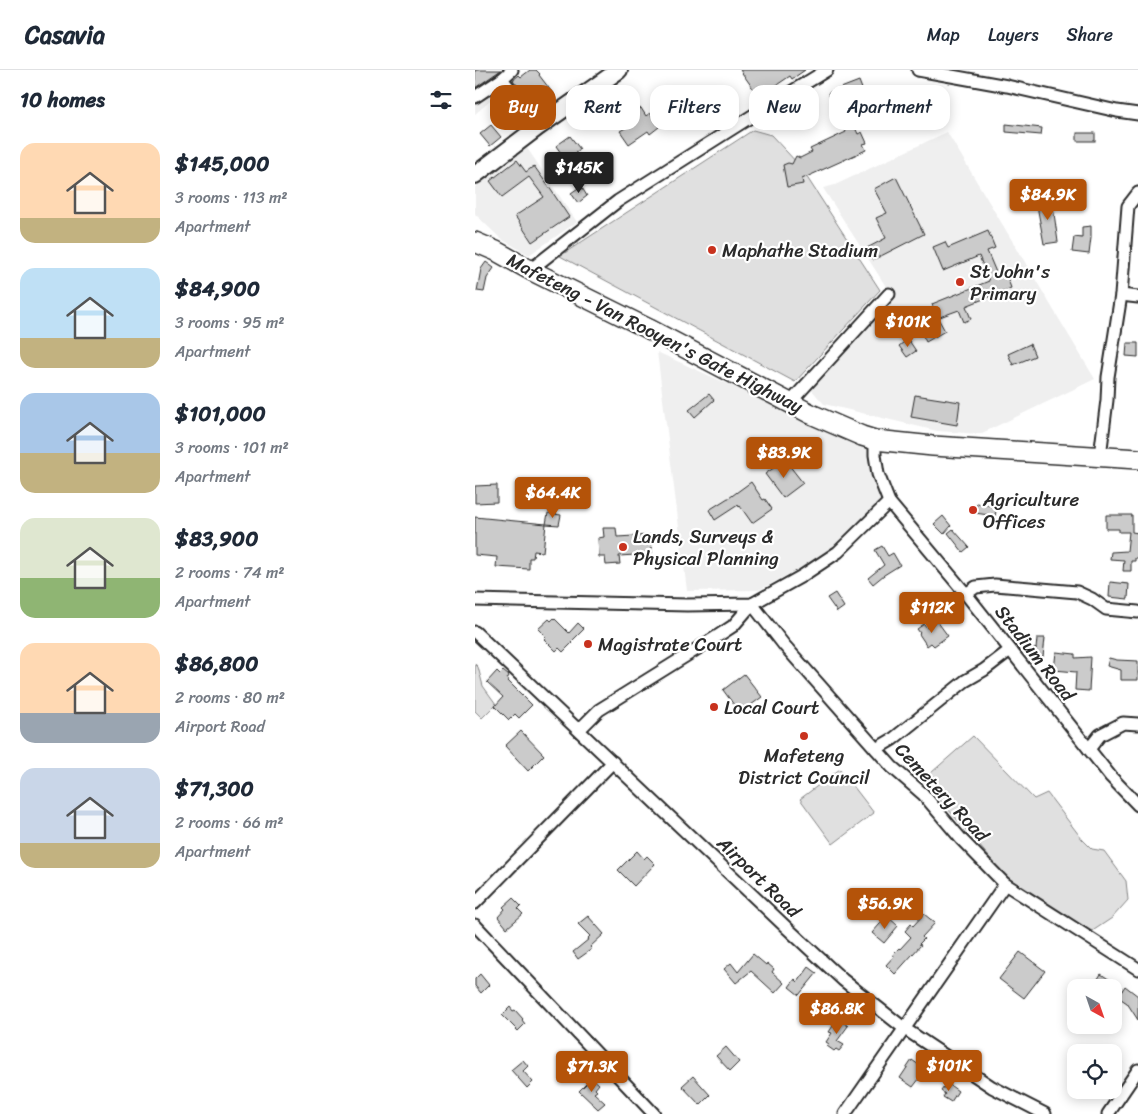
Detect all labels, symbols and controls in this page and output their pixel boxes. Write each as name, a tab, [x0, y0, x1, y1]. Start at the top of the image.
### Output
text: Casavia	[25, 14, 105, 56]
text: Map	[927, 19, 960, 51]
text: Layers	[988, 19, 1039, 51]
text: Share	[1067, 19, 1113, 51]
text: 10 homes	[20, 81, 105, 119]
chip: Buy	[490, 85, 556, 130]
chip: Rent	[566, 85, 640, 130]
chip: Filters	[650, 85, 739, 130]
chip: New	[749, 85, 819, 130]
chip: Apartment	[829, 85, 950, 130]
icon: filters	[427, 86, 455, 114]
text: $145,000	[175, 145, 270, 183]
pin: $145K	[544, 152, 614, 194]
text: $145K	[555, 153, 603, 182]
icon: home	[60, 163, 120, 223]
pin: $84.9K	[1007, 178, 1089, 221]
text: $84.9K	[1021, 180, 1075, 209]
text: 3 rooms · 113 m²	[175, 183, 287, 212]
text: Apartment	[175, 212, 251, 241]
place label: Maphathe Stadium	[722, 234, 878, 267]
street label: Mafeteng - Van Rooyen's Gate Highway	[501, 244, 809, 422]
marker: Maphathe Stadium	[706, 244, 718, 256]
place label: St John's Primary	[970, 255, 1050, 310]
text: $84,900	[175, 270, 260, 308]
marker: St John's Primary	[954, 276, 966, 288]
icon: home	[60, 288, 120, 348]
pin: $101K	[873, 306, 943, 348]
text: $101K	[886, 307, 930, 336]
text: 3 rooms · 95 m²	[175, 308, 285, 337]
text: Apartment	[175, 337, 251, 366]
text: $101,000	[175, 395, 266, 433]
icon: home	[60, 413, 120, 473]
text: 3 rooms · 101 m²	[175, 433, 289, 462]
pin: $83.9K	[743, 436, 825, 479]
text: $83.9K	[757, 438, 811, 467]
text: Apartment	[175, 462, 251, 491]
pin: $64.4K	[512, 476, 594, 519]
text: $64.4K	[526, 478, 580, 507]
place label: Agriculture Offices	[982, 483, 1079, 538]
marker: Agriculture Offices	[967, 504, 979, 516]
text: $83,900	[175, 520, 258, 558]
place label: Lands, Surveys & Physical Planning	[633, 520, 779, 575]
icon: home	[60, 538, 120, 598]
marker: Lands, Surveys & Physical Planning	[617, 541, 629, 553]
text: 2 rooms · 74 m²	[175, 558, 285, 587]
text: Apartment	[175, 587, 251, 616]
pin: $112K	[897, 592, 967, 634]
text: $112K	[910, 593, 954, 622]
street label: Stadium Road	[986, 597, 1085, 710]
place label: Magistrate Court	[598, 628, 742, 661]
marker: Magistrate Court	[582, 638, 594, 650]
text: $86,800	[175, 645, 259, 683]
icon: home	[60, 663, 120, 723]
text: 2 rooms · 80 m²	[175, 683, 285, 712]
place label: Local Court	[724, 691, 819, 724]
marker: Local Court	[708, 701, 720, 713]
text: Airport Road	[175, 712, 265, 741]
marker: Mafeteng District Council	[798, 730, 810, 742]
street label: Cemetery Road	[887, 734, 998, 850]
place label: Mafeteng District Council	[738, 739, 870, 794]
text: $71,300	[175, 770, 254, 808]
icon: home	[60, 788, 120, 848]
text: 2 rooms · 66 m²	[175, 808, 284, 837]
street label: Airport Road	[708, 827, 810, 927]
text: Apartment	[175, 837, 251, 866]
pin: $56.9K	[844, 888, 926, 930]
text: $56.9K	[858, 889, 912, 918]
north arrow	[1067, 979, 1123, 1034]
map controls	[1067, 979, 1122, 1099]
pin: $86.8K	[796, 992, 878, 1035]
text: $86.8K	[810, 994, 864, 1023]
button: locate	[1067, 1044, 1122, 1099]
pin: $71.3K	[551, 1050, 633, 1093]
pin: $101K	[914, 1050, 984, 1092]
text: $101K	[927, 1051, 971, 1080]
text: $71.3K	[567, 1052, 617, 1081]

